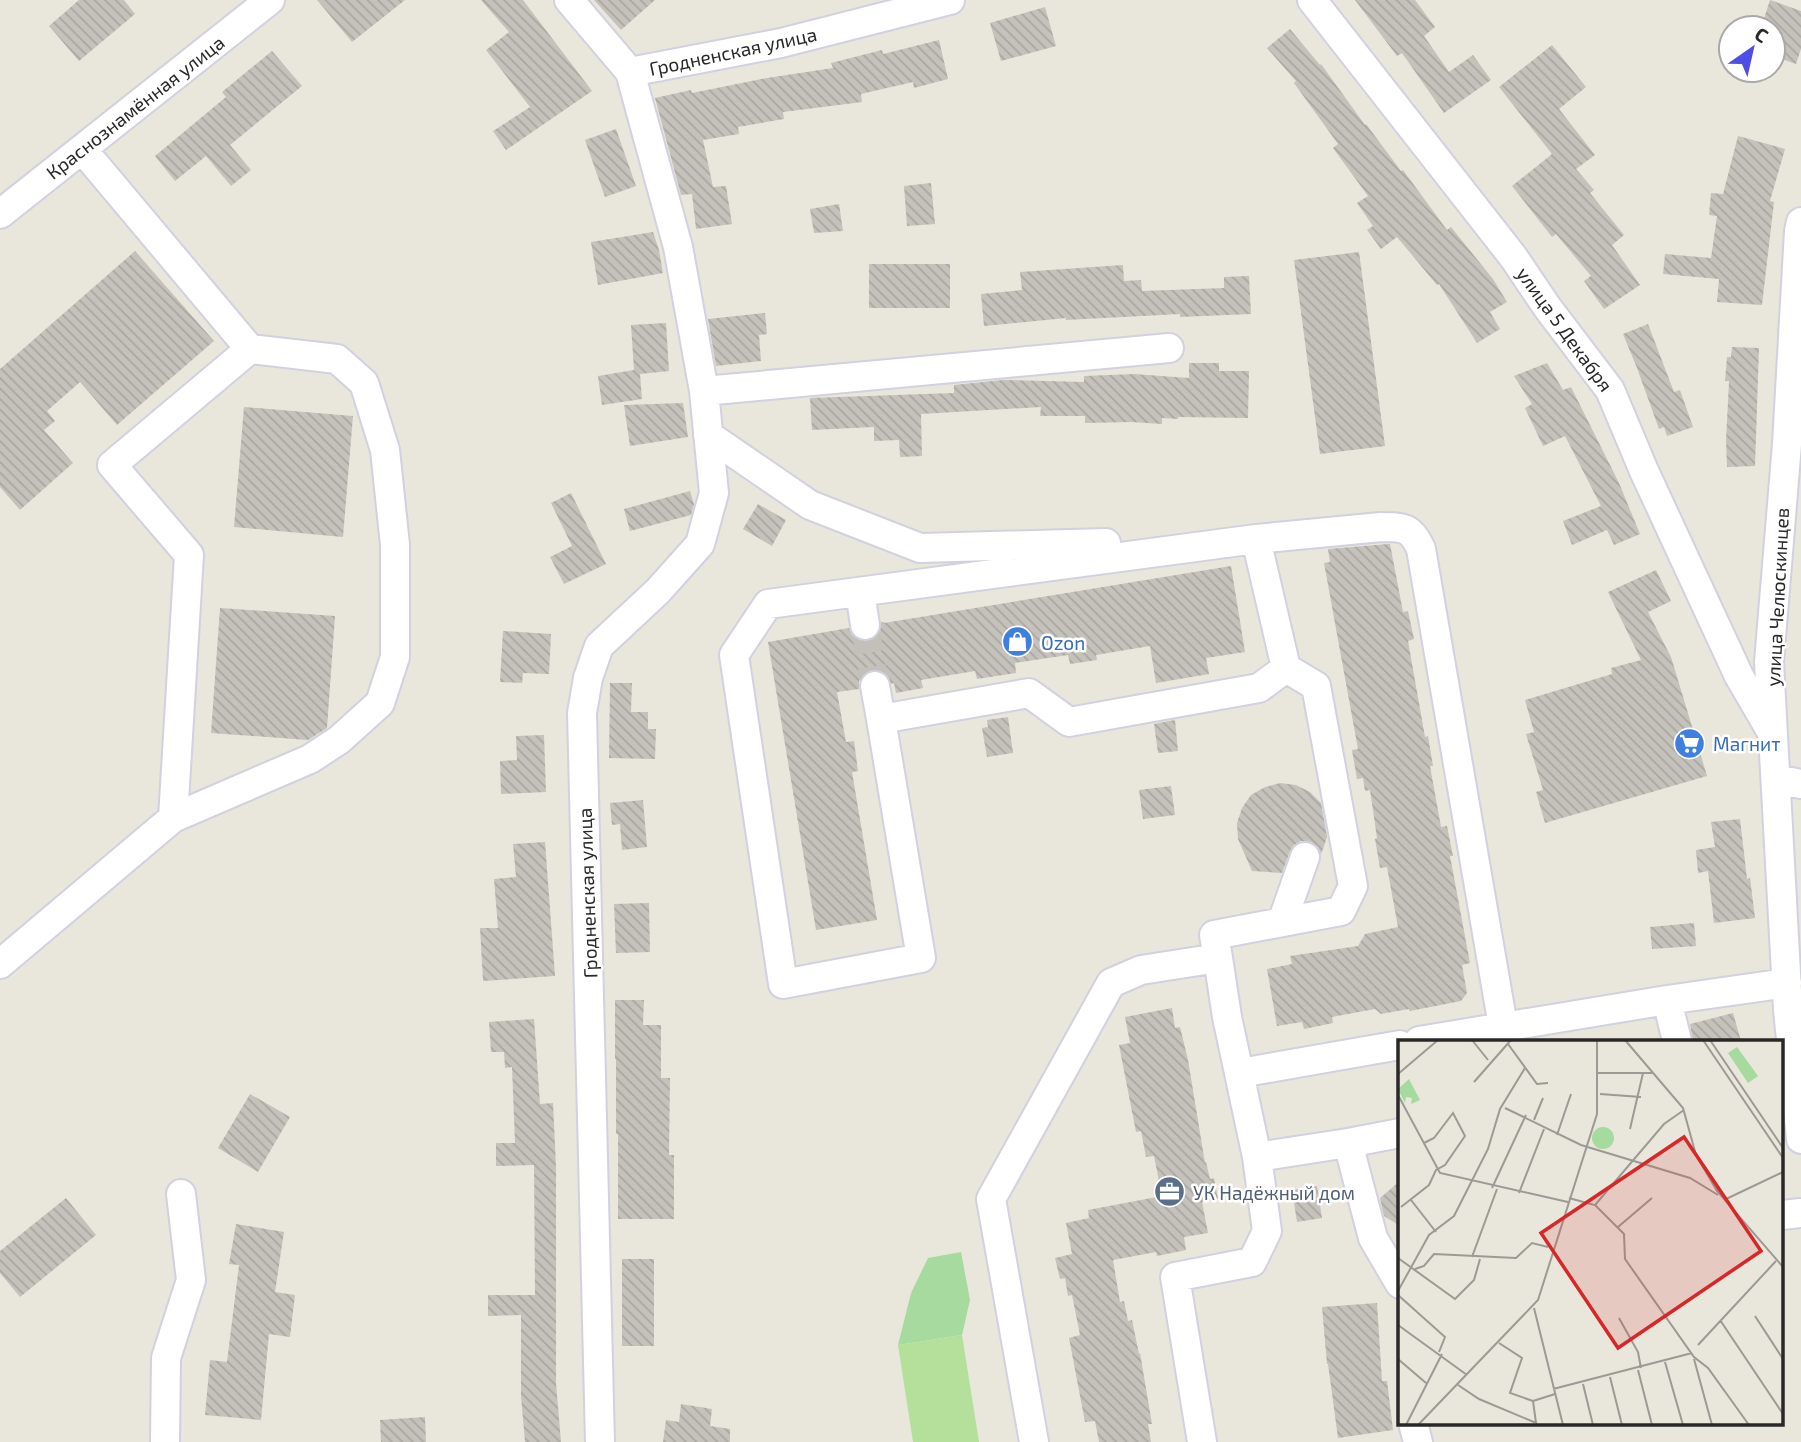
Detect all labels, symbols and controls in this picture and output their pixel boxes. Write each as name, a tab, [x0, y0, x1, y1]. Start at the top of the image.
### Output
north arrow	[1717, 14, 1787, 84]
street label: Гродненская улица	[647, 22, 819, 81]
text: С	[1751, 22, 1773, 47]
street label: Краснознамённая улица	[41, 30, 229, 184]
street label: улица 5 Декабря	[1511, 262, 1618, 396]
street label: улица Челюскинцев	[1761, 507, 1794, 687]
shop icon: Ozon	[1001, 625, 1035, 659]
place label: Ozon	[1041, 631, 1085, 654]
supermarket icon: Магнит	[1673, 726, 1707, 760]
place label: Магнит	[1713, 732, 1780, 755]
street label: Гродненская улица	[573, 807, 602, 979]
inset map	[1398, 1040, 1784, 1424]
office icon: УК Надёжный дом	[1153, 1175, 1187, 1209]
place label: УК Надёжный дом	[1193, 1181, 1355, 1204]

